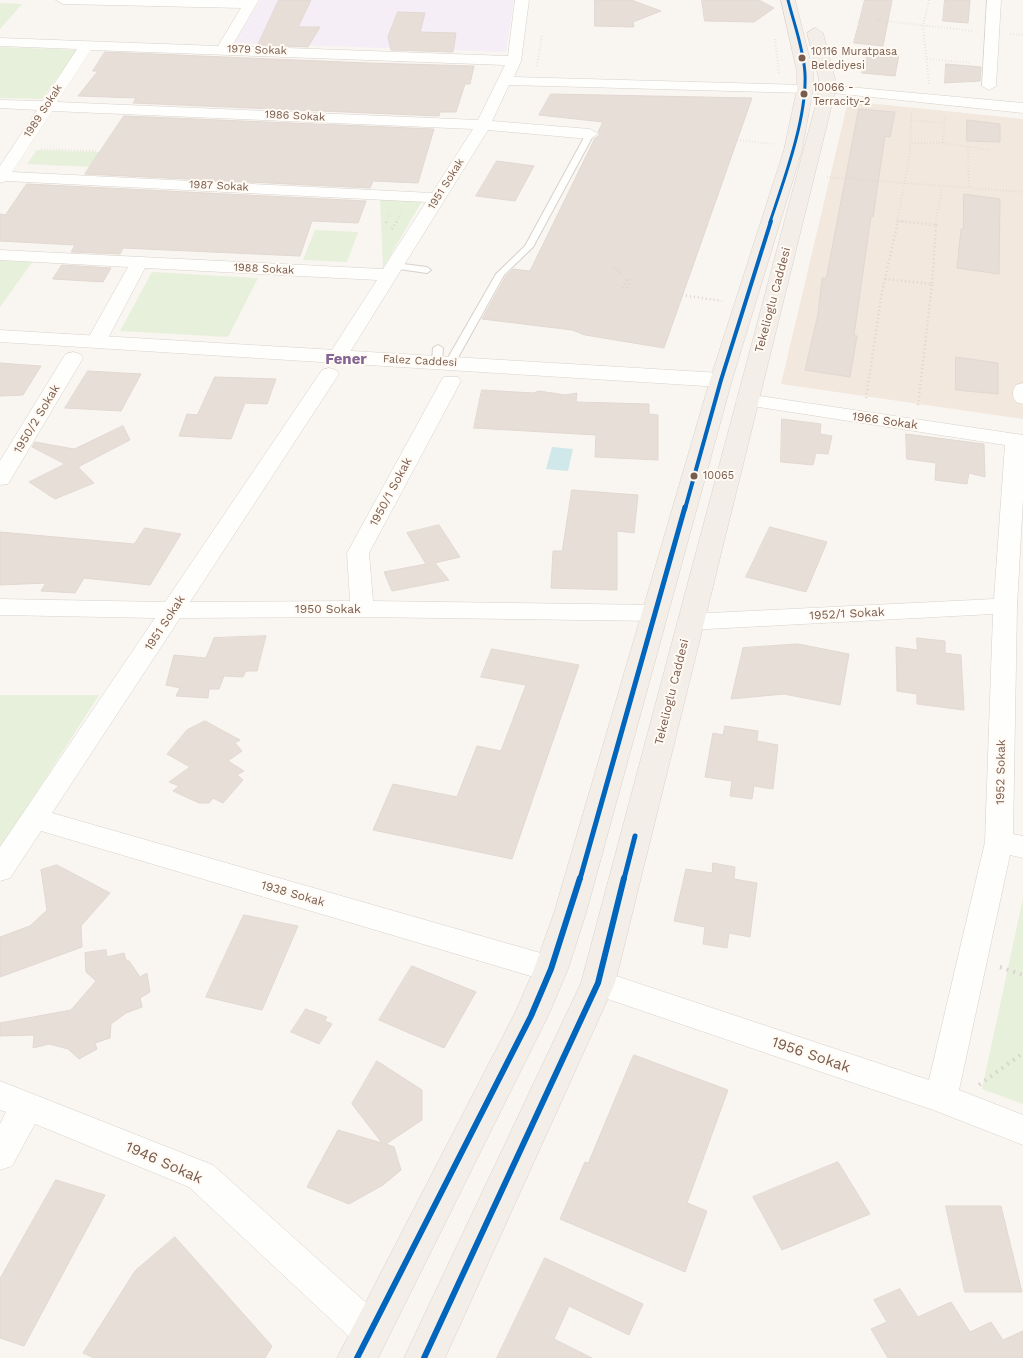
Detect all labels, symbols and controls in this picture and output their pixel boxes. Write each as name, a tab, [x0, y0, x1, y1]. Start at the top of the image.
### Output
street label: 1979 Sokak	[227, 42, 287, 58]
place label: 10116 Muratpasa Belediyesi	[811, 45, 897, 71]
marker: 10116 Muratpasa Belediyesi	[797, 53, 807, 63]
place label: 10066 - Terracity-2	[813, 81, 871, 107]
street label: 1989 Sokak	[21, 82, 65, 140]
marker: 10066 - Terracity-2	[799, 89, 809, 99]
street label: 1986 Sokak	[264, 108, 326, 124]
street label: 1951 Sokak	[425, 156, 467, 212]
street label: 1987 Sokak	[189, 178, 249, 194]
street label: Tekelioglu Caddesi	[752, 246, 794, 354]
street label: 1988 Sokak	[233, 261, 295, 277]
district label: Fener	[325, 351, 367, 369]
street label: Falez Caddesi	[383, 352, 457, 370]
street label: 1950/2 Sokak	[11, 382, 63, 456]
street label: 1966 Sokak	[851, 409, 919, 433]
street label: 1950/1 Sokak	[367, 455, 415, 529]
place label: 10065	[703, 469, 734, 483]
marker: 10065	[689, 471, 699, 481]
street label: 1951 Sokak	[142, 593, 188, 653]
street label: 1950 Sokak	[295, 602, 361, 616]
street label: 1952/1 Sokak	[809, 605, 885, 623]
street label: Tekelioglu Caddesi	[652, 638, 692, 746]
street label: 1952 Sokak	[993, 739, 1009, 805]
street label: 1938 Sokak	[260, 878, 326, 910]
street label: 1956 Sokak	[769, 1033, 853, 1077]
street label: 1946 Sokak	[123, 1138, 205, 1188]

